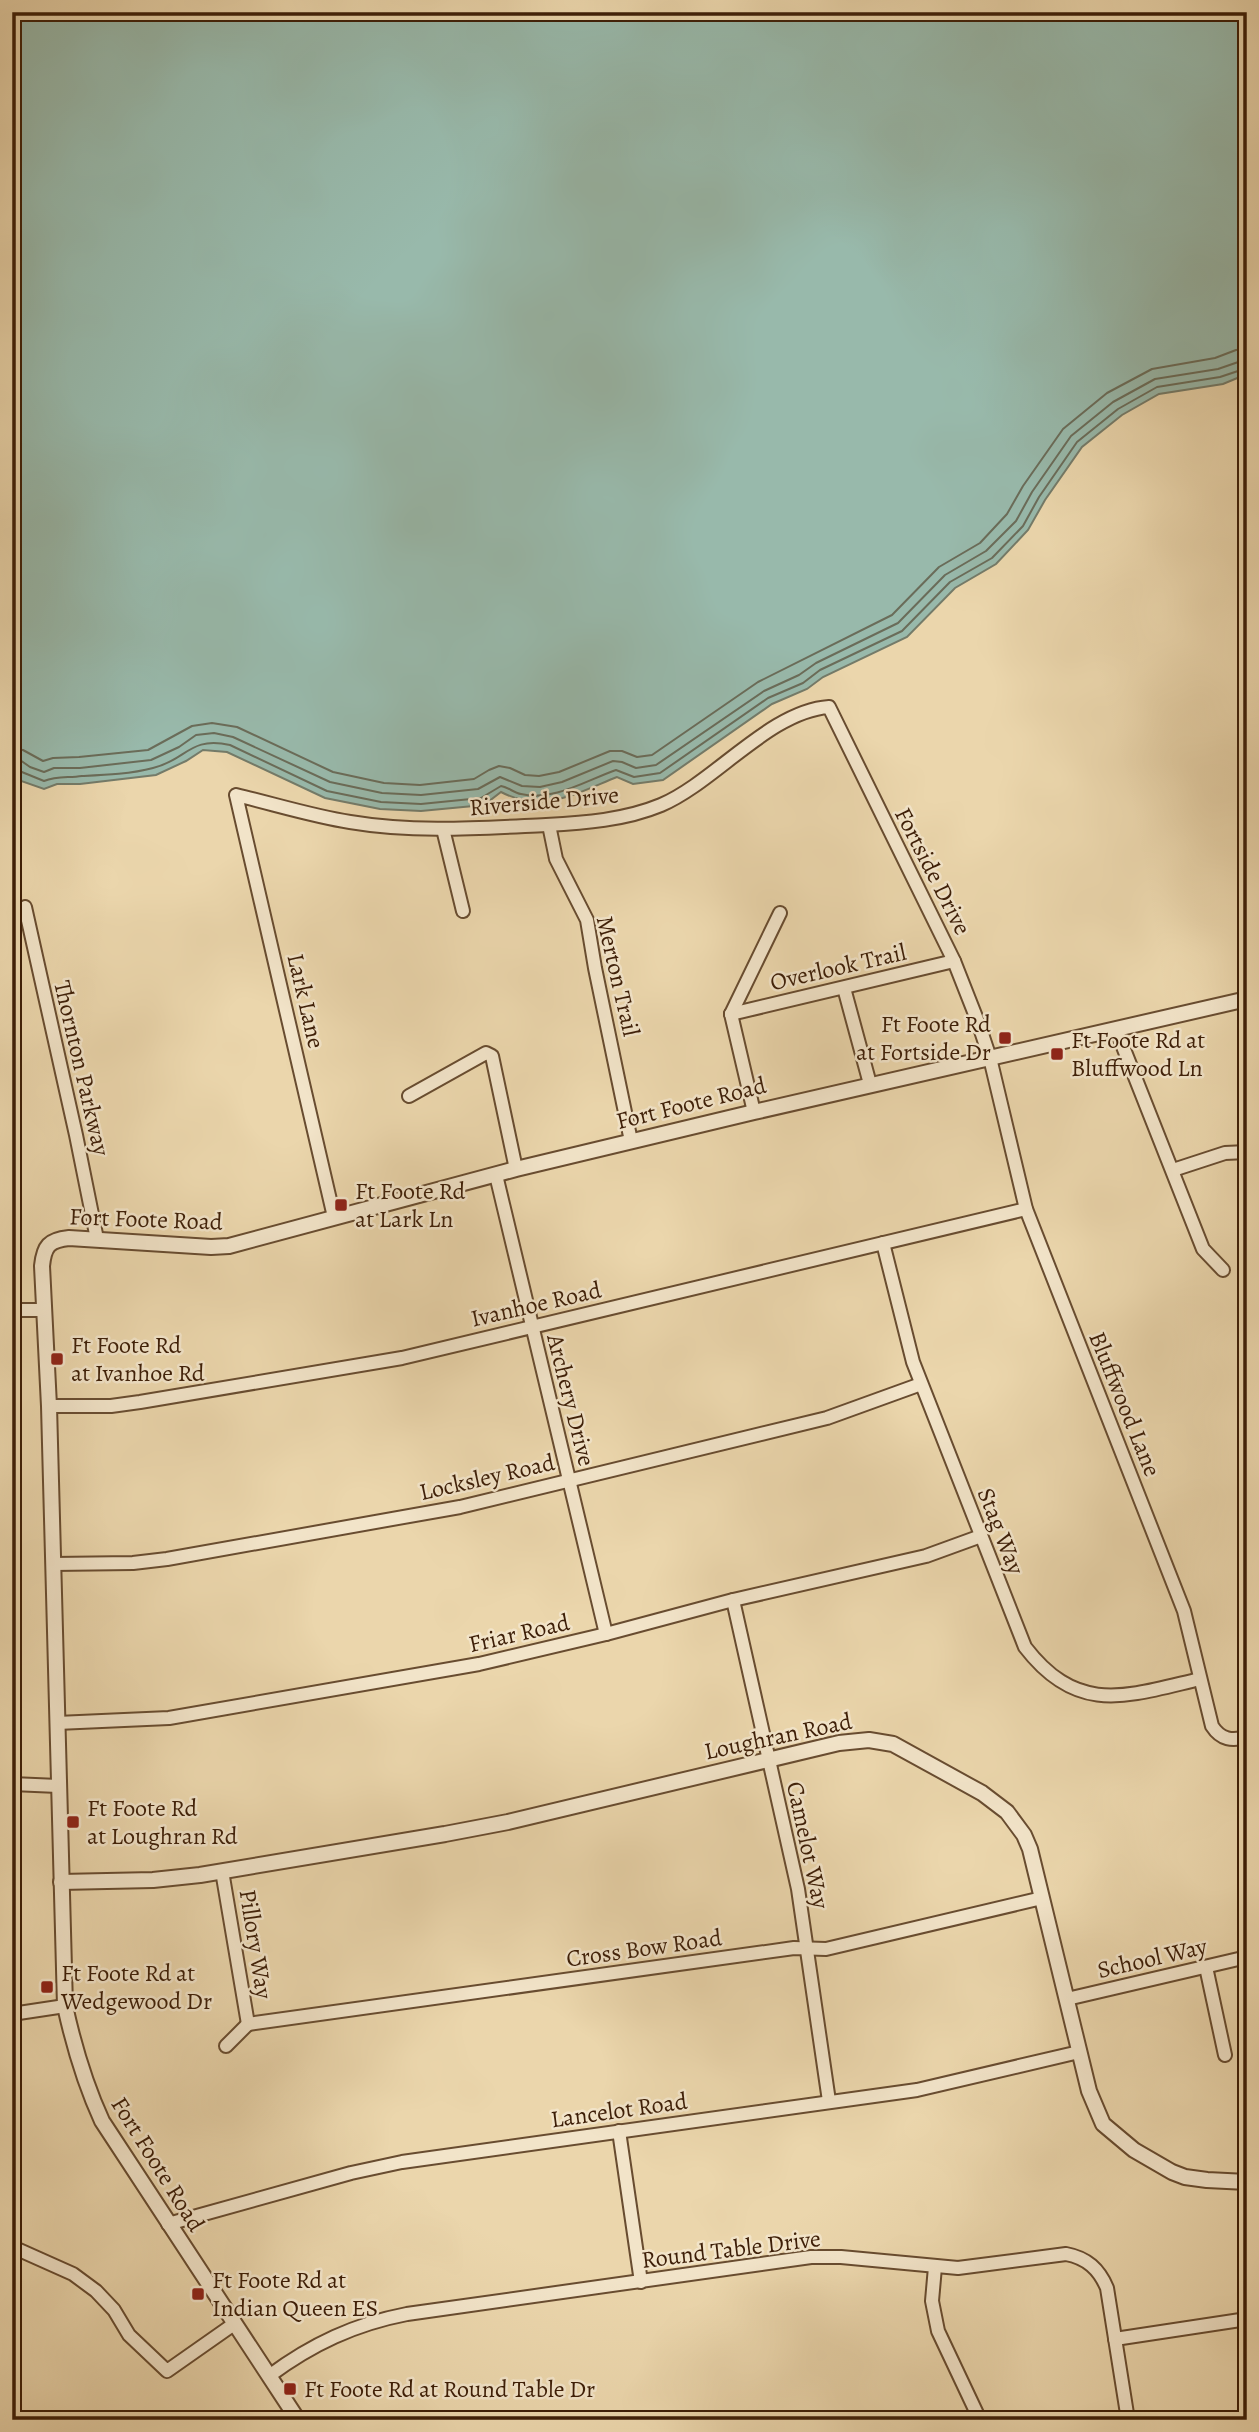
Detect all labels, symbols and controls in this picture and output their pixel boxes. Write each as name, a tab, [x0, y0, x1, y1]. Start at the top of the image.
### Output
street label: Riverside Drive	[468, 779, 620, 823]
street label: Fortside Drive	[887, 802, 979, 940]
street label: Merton Trail	[589, 913, 647, 1040]
street label: Overlook Trail	[767, 936, 909, 998]
street label: Lark Lane	[280, 950, 332, 1052]
street label: Thornton Parkway	[46, 977, 118, 1159]
place label: Ft Foote Rd at Fortside Dr	[856, 1008, 991, 1068]
place label: Ft Foote Rd at Bluffwood Ln	[1071, 1024, 1205, 1084]
marker: Ft Foote Rd at Fortside Dr	[997, 1030, 1013, 1046]
marker: Ft Foote Rd at Bluffwood Ln	[1049, 1046, 1065, 1062]
street label: Fort Foote Road	[613, 1069, 769, 1137]
place label: Ft Foote Rd at Lark Ln	[355, 1175, 465, 1235]
marker: Ft Foote Rd at Lark Ln	[333, 1197, 349, 1213]
street label: Fort Foote Road	[69, 1200, 223, 1238]
street label: Ivanhoe Road	[468, 1273, 604, 1335]
street label: Bluffwood Lane	[1081, 1327, 1169, 1481]
place label: Ft Foote Rd at Ivanhoe Rd	[71, 1329, 205, 1389]
street label: Archery Drive	[539, 1330, 603, 1469]
marker: Ft Foote Rd at Ivanhoe Rd	[49, 1351, 65, 1367]
street label: Locksley Road	[416, 1446, 558, 1508]
street label: Stag Way	[970, 1483, 1032, 1579]
street label: Friar Road	[465, 1606, 573, 1660]
street label: Loughran Road	[701, 1705, 855, 1767]
street label: Camelot Way	[779, 1778, 837, 1912]
place label: Ft Foote Rd at Loughran Rd	[87, 1792, 238, 1852]
marker: Ft Foote Rd at Loughran Rd	[65, 1814, 81, 1830]
street label: Pillory Way	[232, 1887, 280, 2001]
street label: Cross Bow Road	[564, 1921, 724, 1975]
street label: School Way	[1094, 1930, 1210, 1986]
place label: Ft Foote Rd at Wedgewood Dr	[60, 1957, 212, 2017]
marker: Ft Foote Rd at Wedgewood Dr	[39, 1979, 55, 1995]
street label: Lancelot Road	[549, 2085, 689, 2135]
street label: Fort Foote Road	[104, 2090, 212, 2238]
street label: Round Table Drive	[640, 2222, 822, 2276]
place label: Ft Foote Rd at Indian Queen ES	[212, 2264, 378, 2324]
marker: Ft Foote Rd at Indian Queen ES	[190, 2286, 206, 2302]
place label: Ft Foote Rd at Round Table Dr	[304, 2373, 595, 2405]
marker: Ft Foote Rd at Round Table Dr	[282, 2381, 298, 2397]

